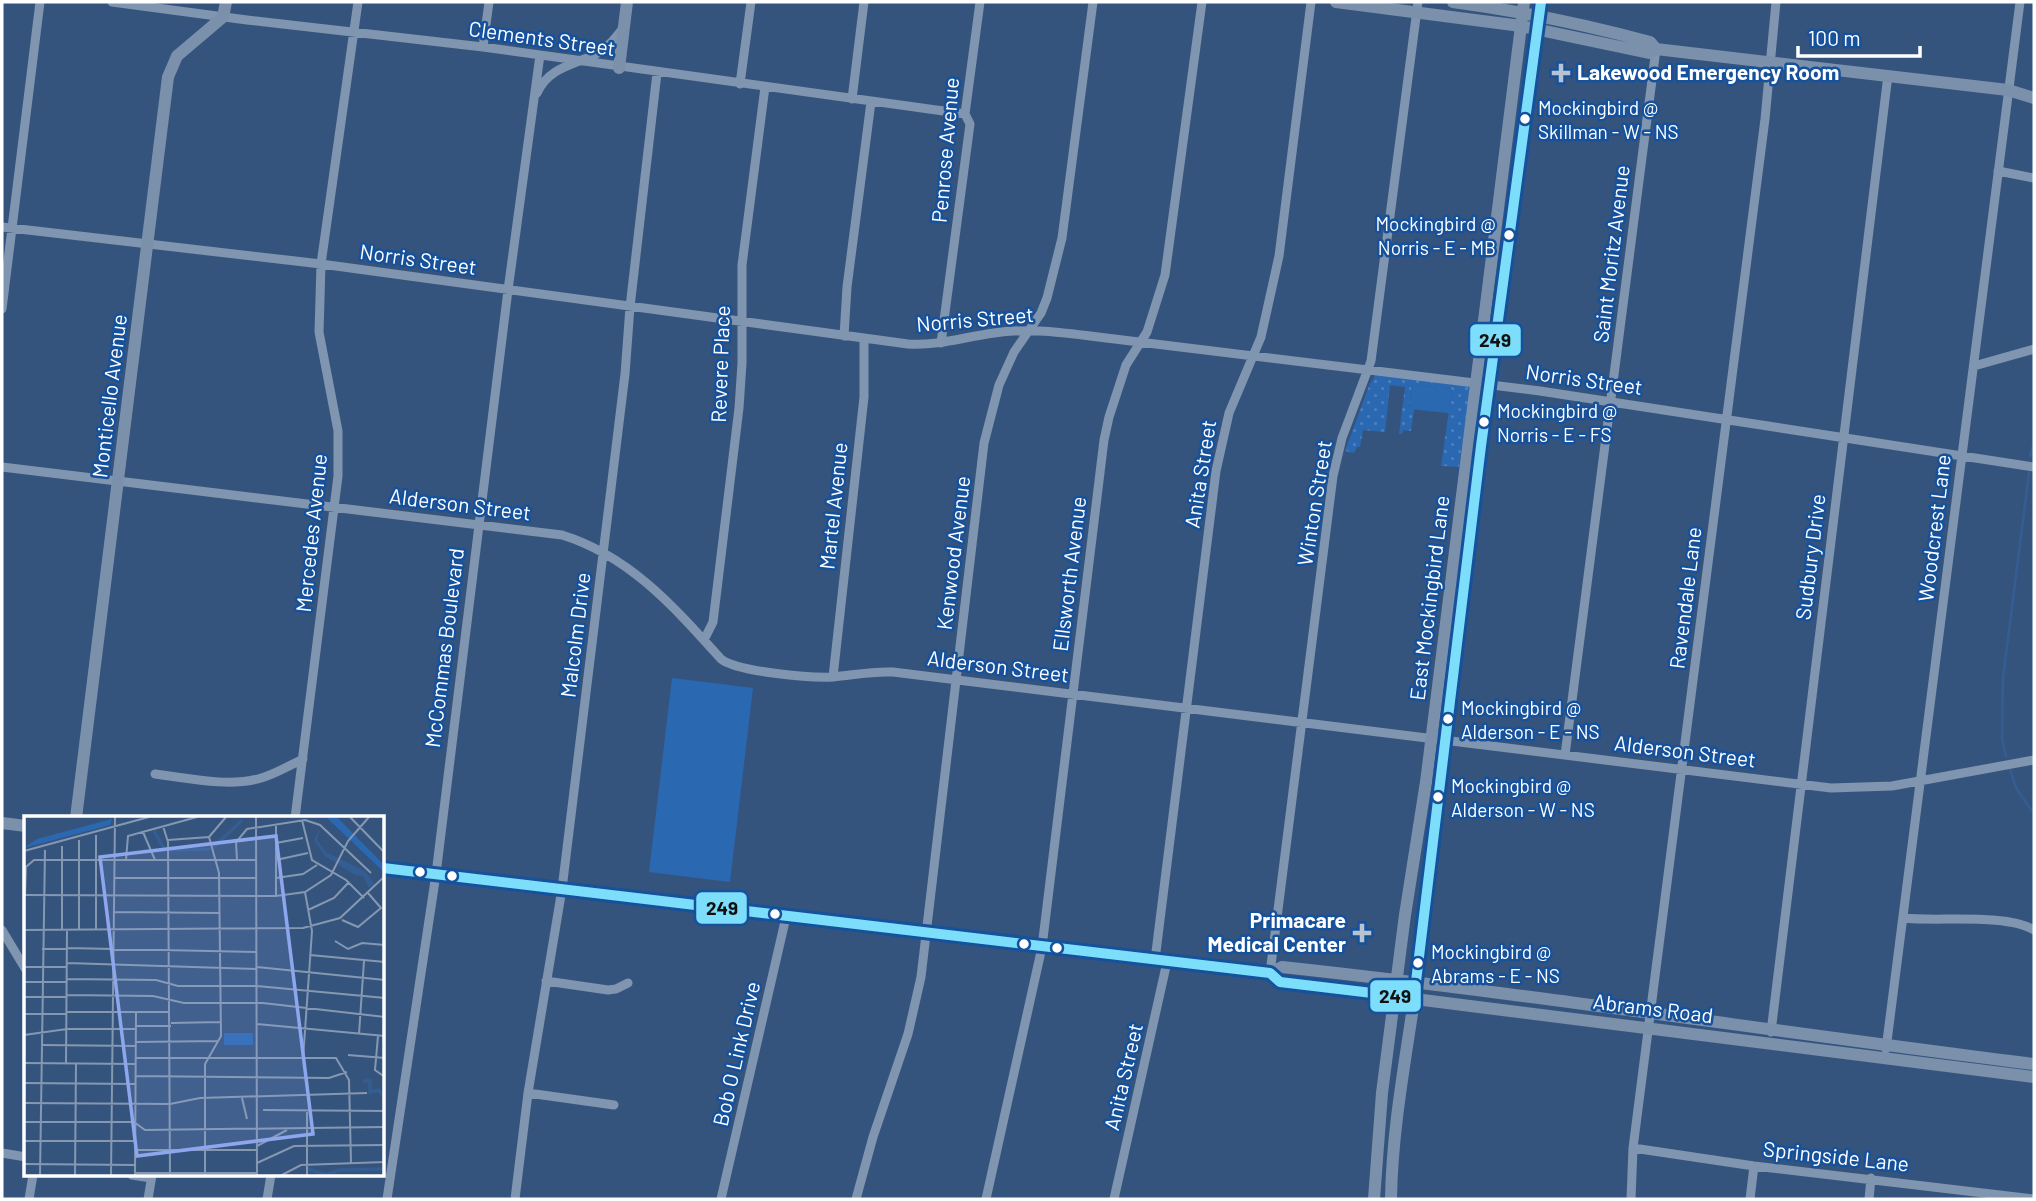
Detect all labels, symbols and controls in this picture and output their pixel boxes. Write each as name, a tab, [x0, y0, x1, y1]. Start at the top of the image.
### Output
scale bar	[1798, 14, 1920, 58]
street label: Clements Street	[467, 15, 617, 60]
text: 100 m	[1808, 25, 1861, 50]
place label: Lakewood Emergency Room	[1577, 59, 1839, 84]
marker: Lakewood Emergency Room	[1551, 63, 1571, 83]
street label: Penrose Avenue	[926, 76, 963, 224]
place label: Mockingbird @ Skillman - W - NS	[1538, 96, 1679, 143]
marker: Mockingbird @ Skillman - W - NS	[1518, 112, 1532, 126]
street label: Saint Moritz Avenue	[1587, 164, 1634, 344]
place label: Mockingbird @ Norris - E - MB	[1375, 212, 1496, 259]
marker: Mockingbird @ Norris - E - MB	[1502, 228, 1516, 242]
street label: Norris Street	[358, 238, 478, 279]
street label: Norris Street	[915, 301, 1035, 336]
street label: Revere Place	[705, 305, 734, 423]
street label: Monticello Avenue	[86, 312, 131, 479]
line badge: 249	[1469, 323, 1522, 357]
text: 249	[1479, 328, 1511, 351]
street label: Norris Street	[1524, 358, 1644, 399]
place label: Mockingbird @ Norris - E - FS	[1497, 399, 1618, 446]
marker: Mockingbird @ Norris - E - FS	[1477, 415, 1491, 429]
street label: Anita Street	[1179, 418, 1220, 530]
street label: Winton Street	[1291, 438, 1336, 567]
street label: Martel Avenue	[813, 441, 852, 571]
street label: Mercedes Avenue	[290, 452, 331, 613]
street label: Woodcrest Lane	[1912, 453, 1955, 603]
street label: Kenwood Avenue	[931, 474, 974, 631]
street label: Alderson Street	[388, 482, 532, 525]
street label: Sudbury Drive	[1789, 492, 1830, 621]
street label: East Mockingbird Lane	[1404, 494, 1453, 702]
street label: Ellsworth Avenue	[1047, 495, 1090, 653]
street label: Ravendale Lane	[1663, 525, 1706, 670]
street label: McCommas Boulevard	[419, 547, 468, 749]
street label: Malcolm Drive	[554, 571, 595, 699]
street label: Alderson Street	[926, 644, 1070, 687]
place label: Mockingbird @ Alderson - E - NS	[1461, 696, 1600, 743]
marker: Mockingbird @ Alderson - E - NS	[1441, 712, 1455, 726]
street label: Alderson Street	[1613, 729, 1757, 772]
place label: Mockingbird @ Alderson - W - NS	[1451, 774, 1595, 821]
marker: Mockingbird @ Alderson - W - NS	[1431, 790, 1445, 804]
inset map	[24, 816, 385, 1176]
unlabelled marker	[413, 865, 427, 879]
unlabelled marker	[445, 869, 459, 883]
line badge: 249	[695, 891, 748, 925]
text: 249	[706, 896, 738, 919]
unlabelled marker	[768, 907, 782, 921]
place label: Primacare Medical Center	[1208, 907, 1346, 956]
marker: Primacare Medical Center	[1352, 923, 1372, 943]
unlabelled marker	[1017, 937, 1031, 951]
place label: Mockingbird @ Abrams - E - NS	[1431, 940, 1560, 987]
unlabelled marker	[1050, 941, 1064, 955]
marker: Mockingbird @ Abrams - E - NS	[1411, 956, 1425, 970]
street label: Bob O Link Drive	[707, 979, 764, 1128]
line badge: 249	[1369, 979, 1422, 1013]
text: 249	[1379, 984, 1411, 1007]
street label: Abrams Road	[1592, 988, 1715, 1027]
street label: Anita Street	[1098, 1021, 1147, 1133]
street label: Springside Lane	[1762, 1135, 1910, 1176]

